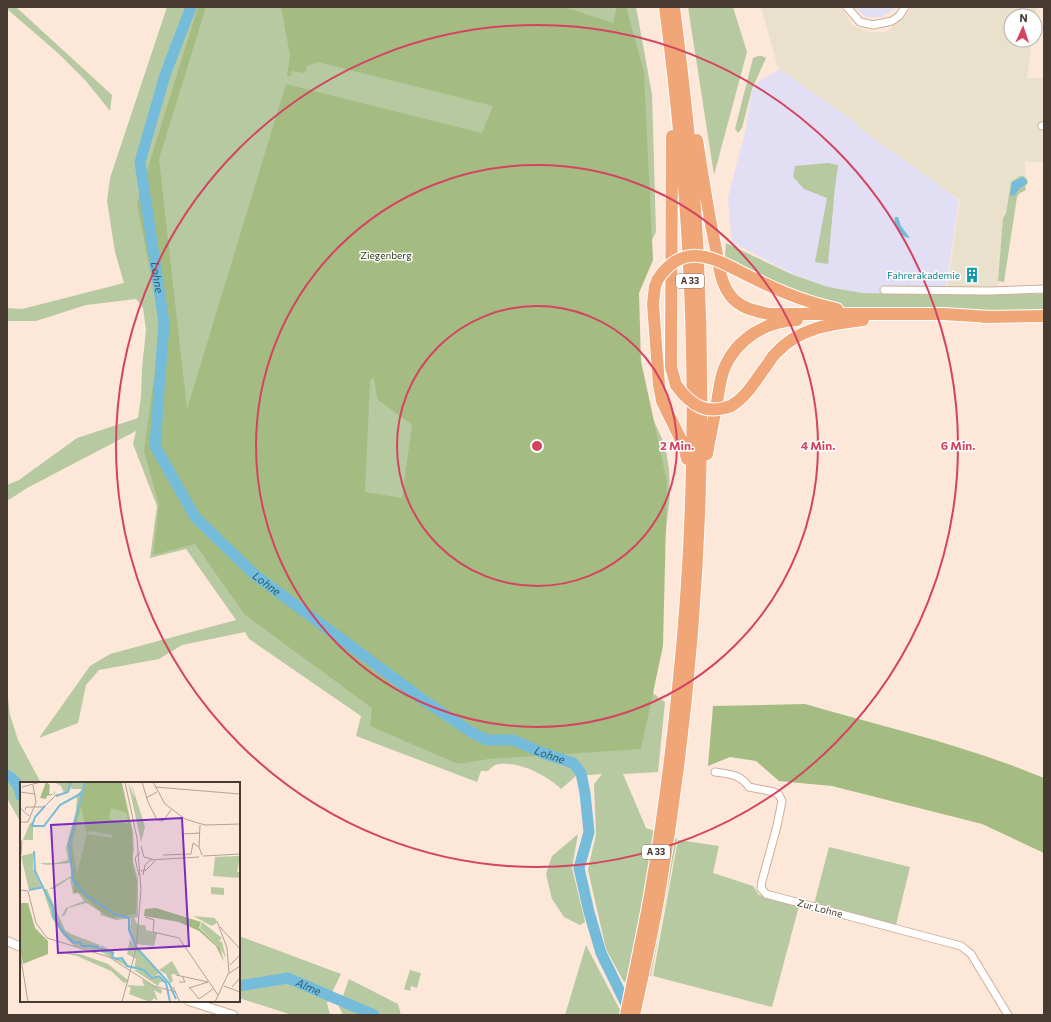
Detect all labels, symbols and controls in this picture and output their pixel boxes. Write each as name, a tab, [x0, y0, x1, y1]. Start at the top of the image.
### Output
north arrow	[1003, 8, 1043, 48]
text: N	[1019, 11, 1028, 24]
park label: Ziegenberg	[360, 249, 412, 261]
water label: Lohne	[149, 261, 166, 294]
building icon: Fahrerakademie	[963, 266, 981, 284]
place label: Fahrerakademie	[887, 269, 960, 281]
road number: A 33	[676, 274, 704, 288]
text: 2 Min.	[660, 438, 694, 452]
text: 4 Min.	[801, 438, 835, 452]
text: 6 Min.	[941, 438, 975, 452]
centre of rings	[530, 439, 544, 453]
water label: Lohne	[251, 569, 284, 598]
water label: Lohne	[533, 743, 567, 766]
inset map	[20, 782, 240, 1002]
road number: A 33	[642, 845, 670, 859]
street label: Zur Lohne	[796, 896, 844, 920]
water label: Alme	[293, 975, 323, 998]

